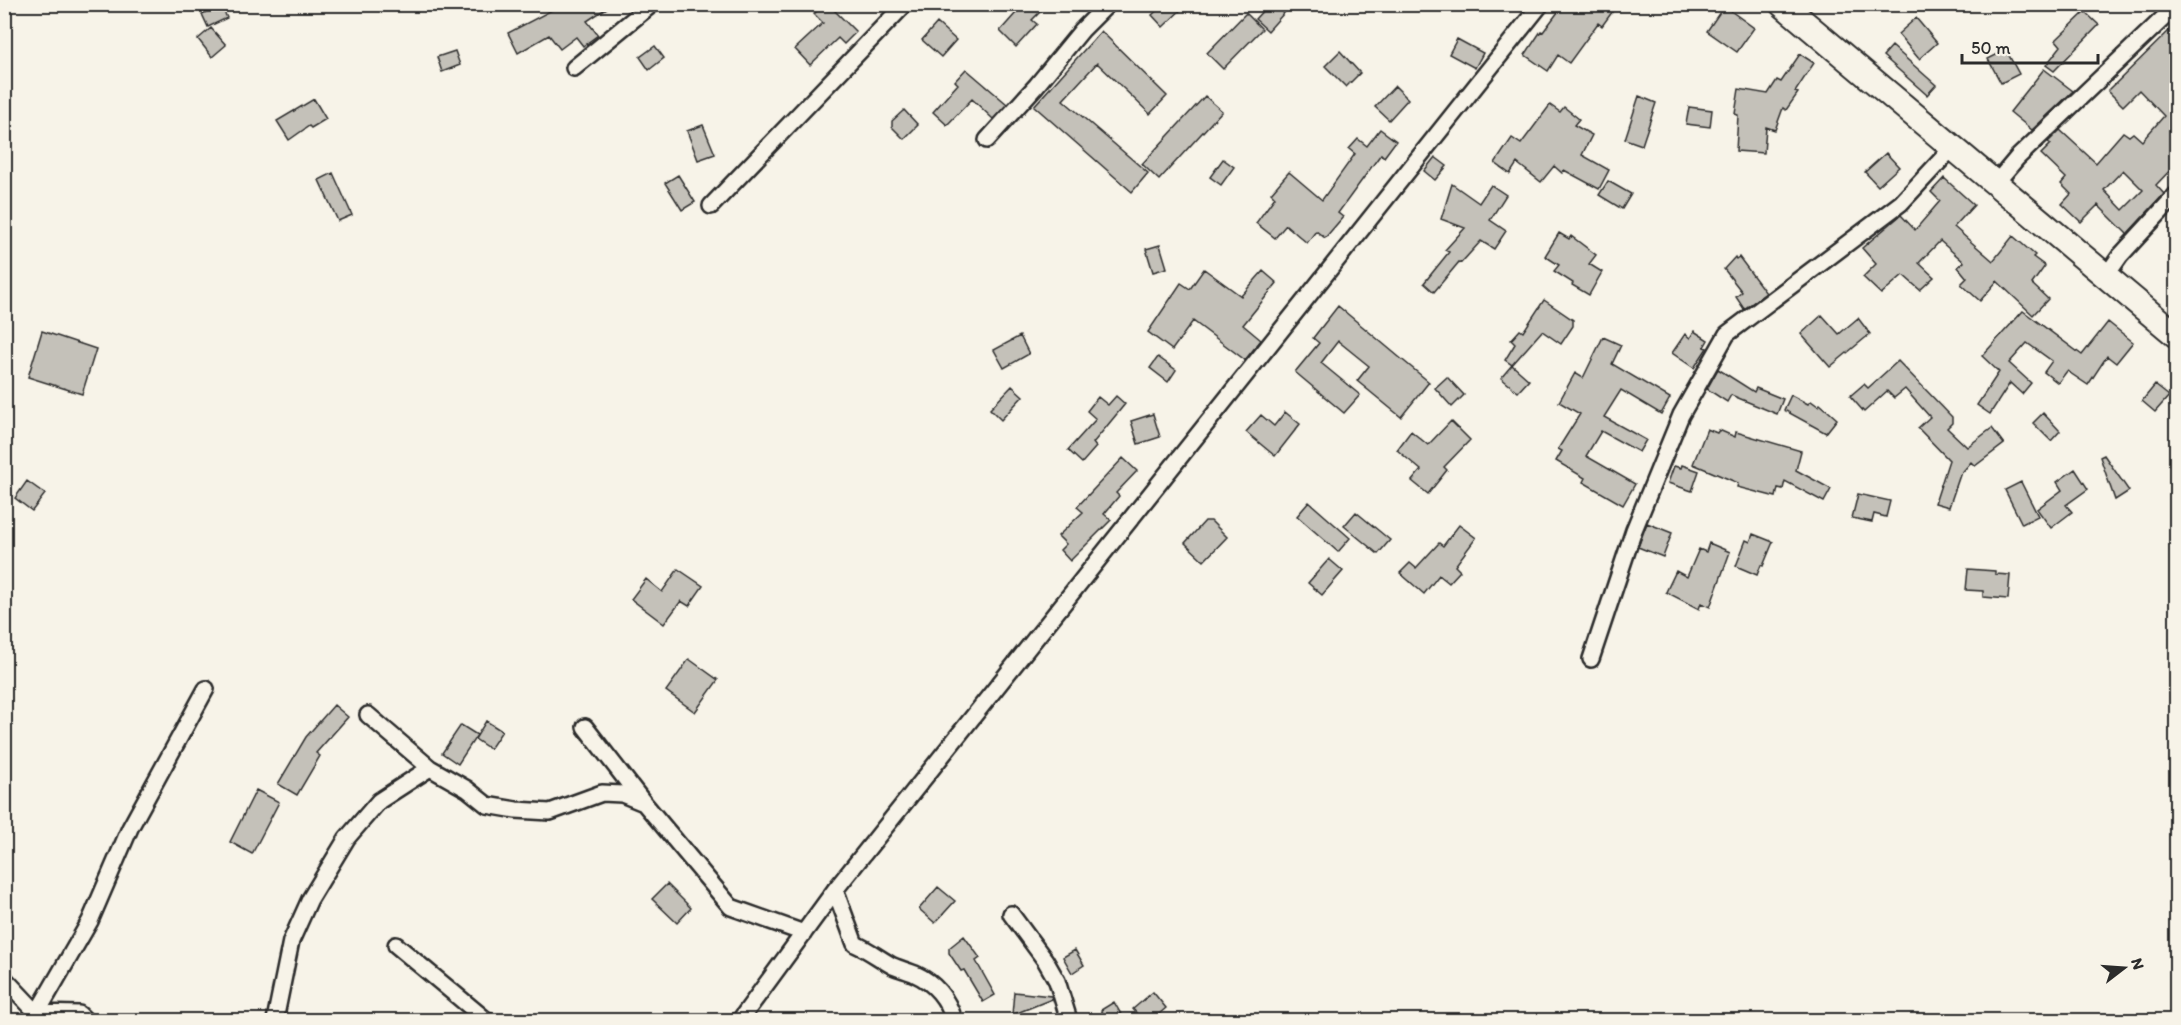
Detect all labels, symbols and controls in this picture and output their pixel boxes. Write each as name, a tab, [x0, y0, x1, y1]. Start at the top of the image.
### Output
scale bar	[1962, 27, 2098, 65]
text: 50 m	[1971, 37, 2011, 59]
north arrow	[2094, 938, 2154, 998]
text: N	[2127, 956, 2149, 972]

